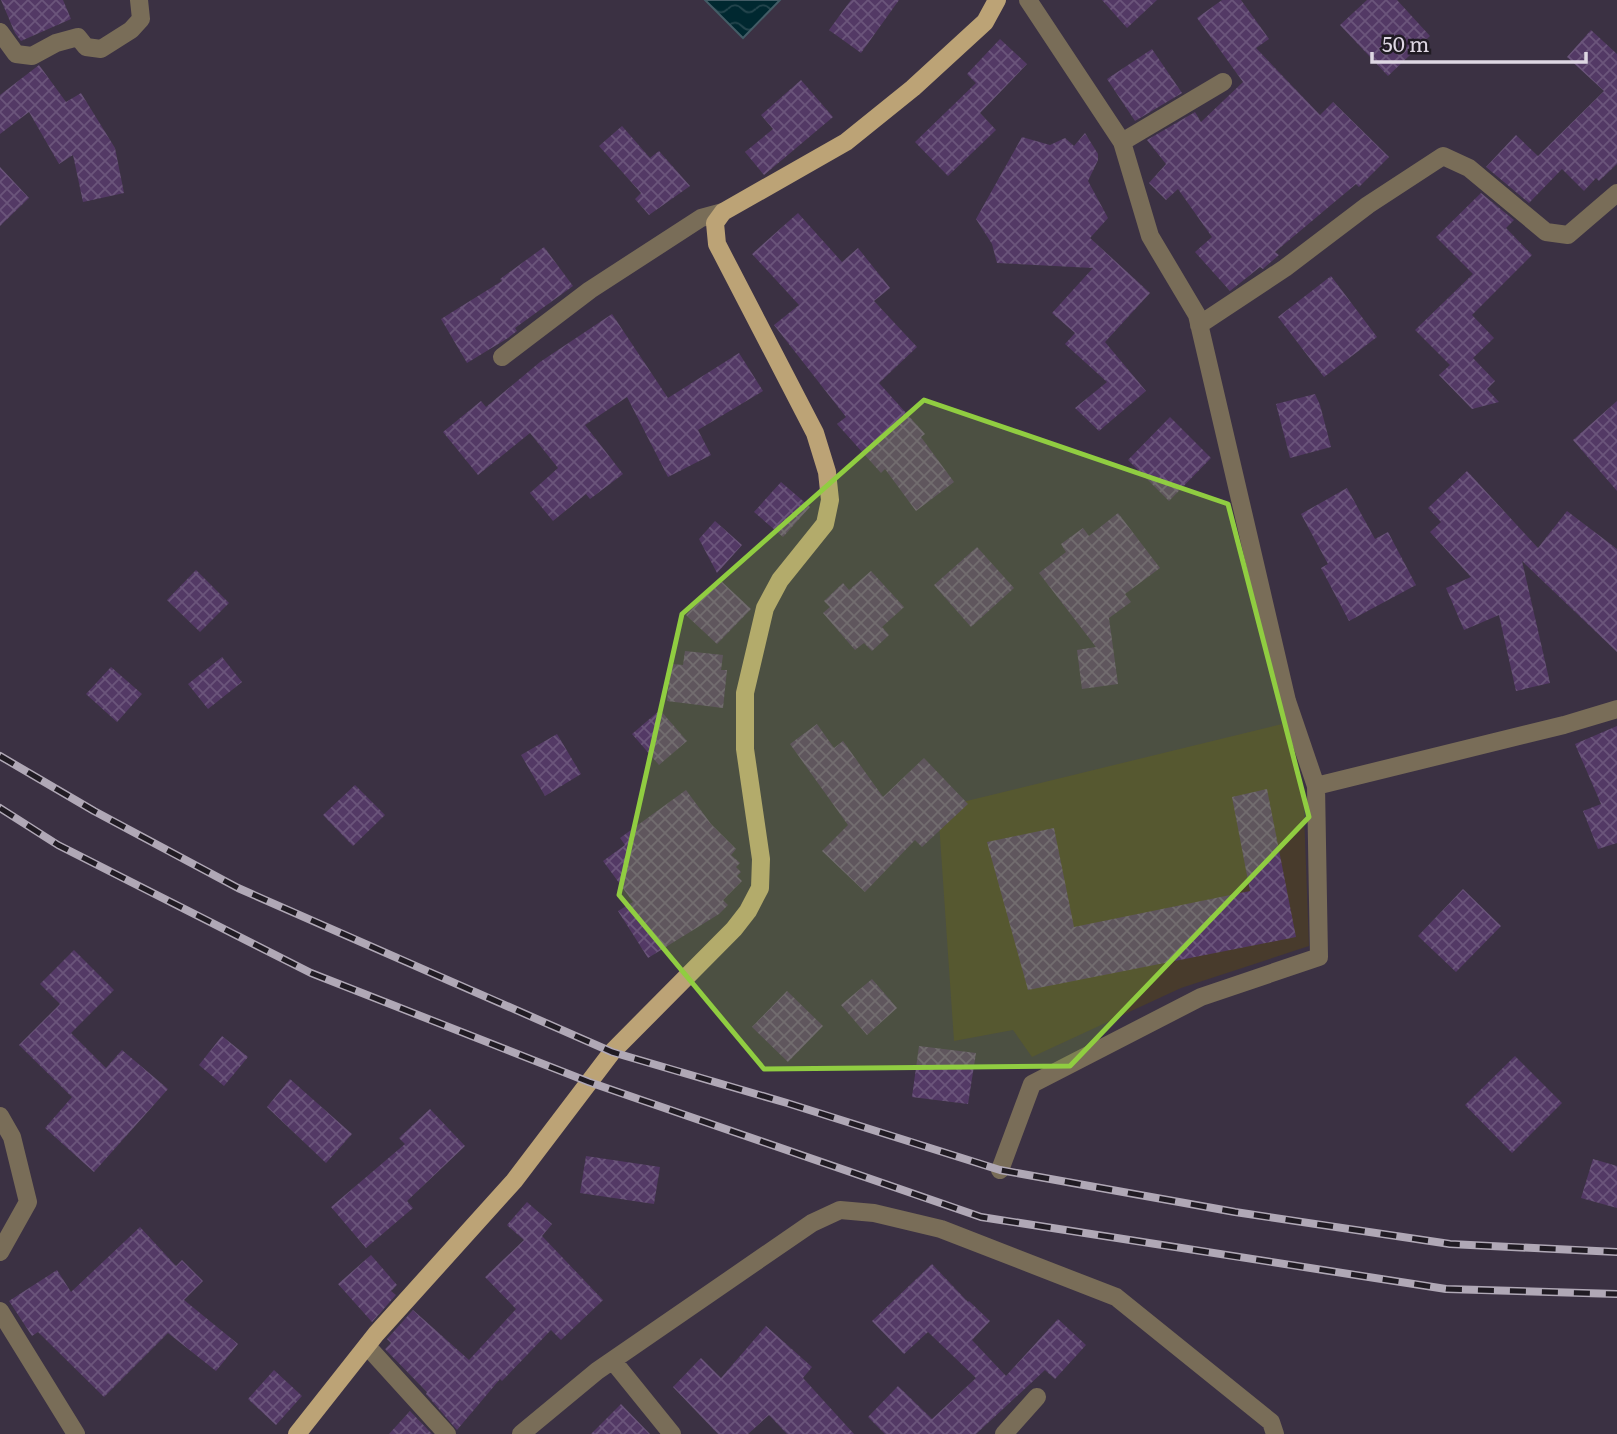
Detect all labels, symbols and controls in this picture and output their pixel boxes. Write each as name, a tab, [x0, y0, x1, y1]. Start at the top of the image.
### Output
scale bar	[1372, 21, 1586, 65]
text: 50 m	[1382, 27, 1429, 58]

